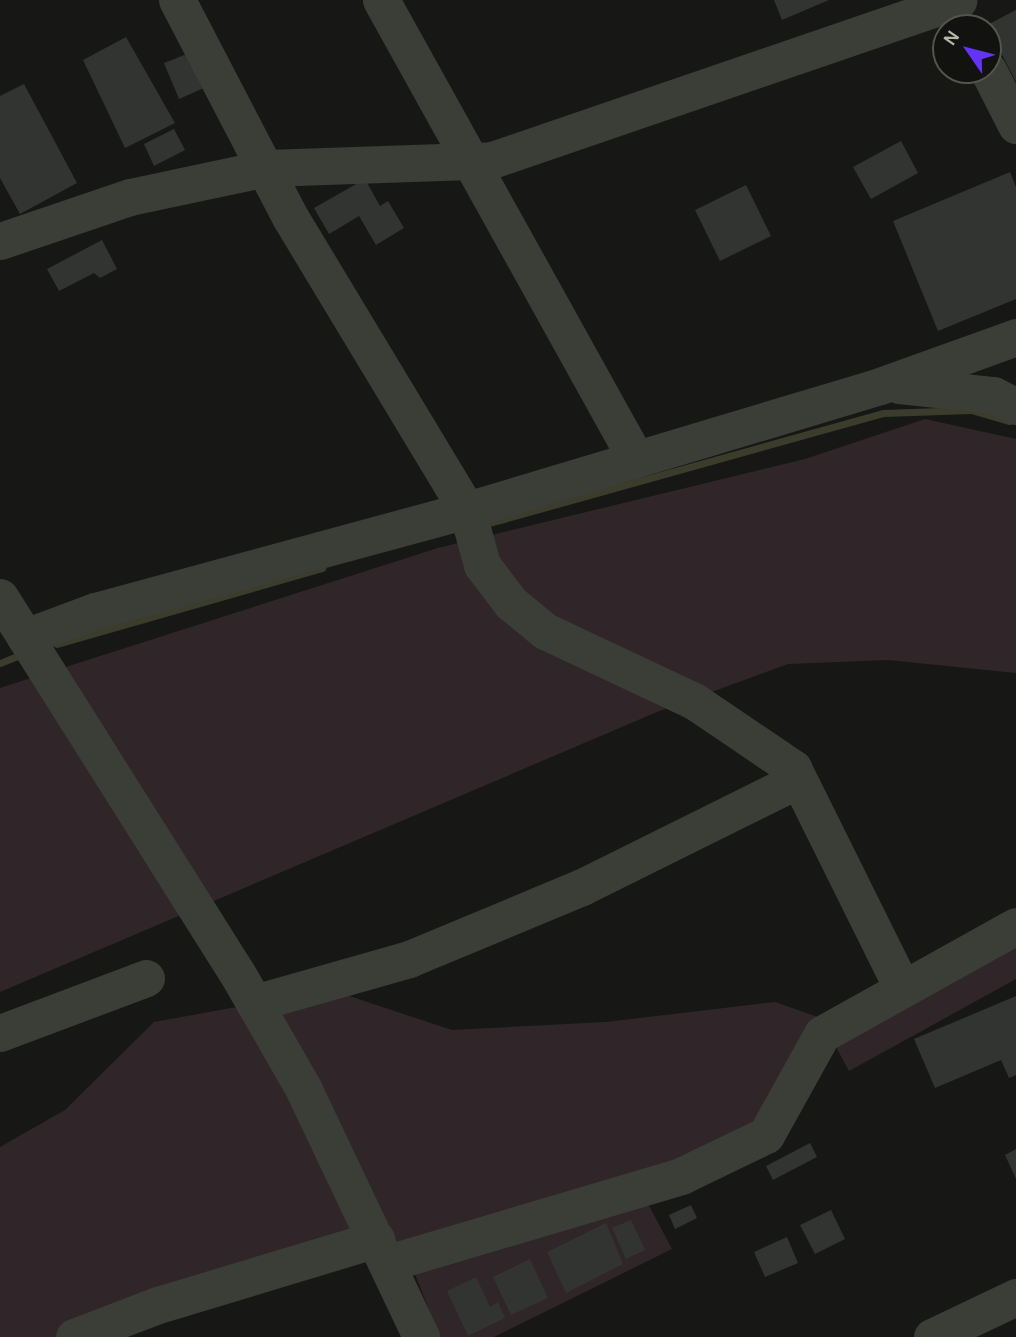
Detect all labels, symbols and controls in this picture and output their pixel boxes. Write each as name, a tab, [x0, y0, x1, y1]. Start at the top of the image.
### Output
north arrow	[932, 14, 1002, 84]
text: N	[939, 26, 964, 50]

